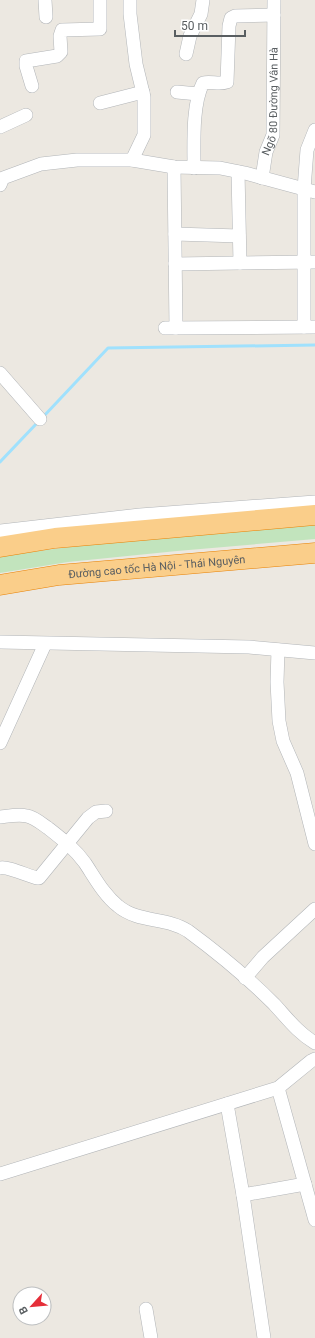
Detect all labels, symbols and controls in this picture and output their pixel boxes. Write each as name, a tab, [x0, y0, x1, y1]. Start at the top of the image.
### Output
scale bar	[175, 12, 245, 38]
text: 50 m	[181, 19, 208, 33]
street label: Ngõ 80 Đường Vân Hà	[259, 47, 281, 157]
street label: Đường cao tốc Hà Nội - Thái Nguyên	[68, 553, 246, 581]
north arrow	[12, 1286, 52, 1326]
text: B	[16, 1304, 31, 1316]

